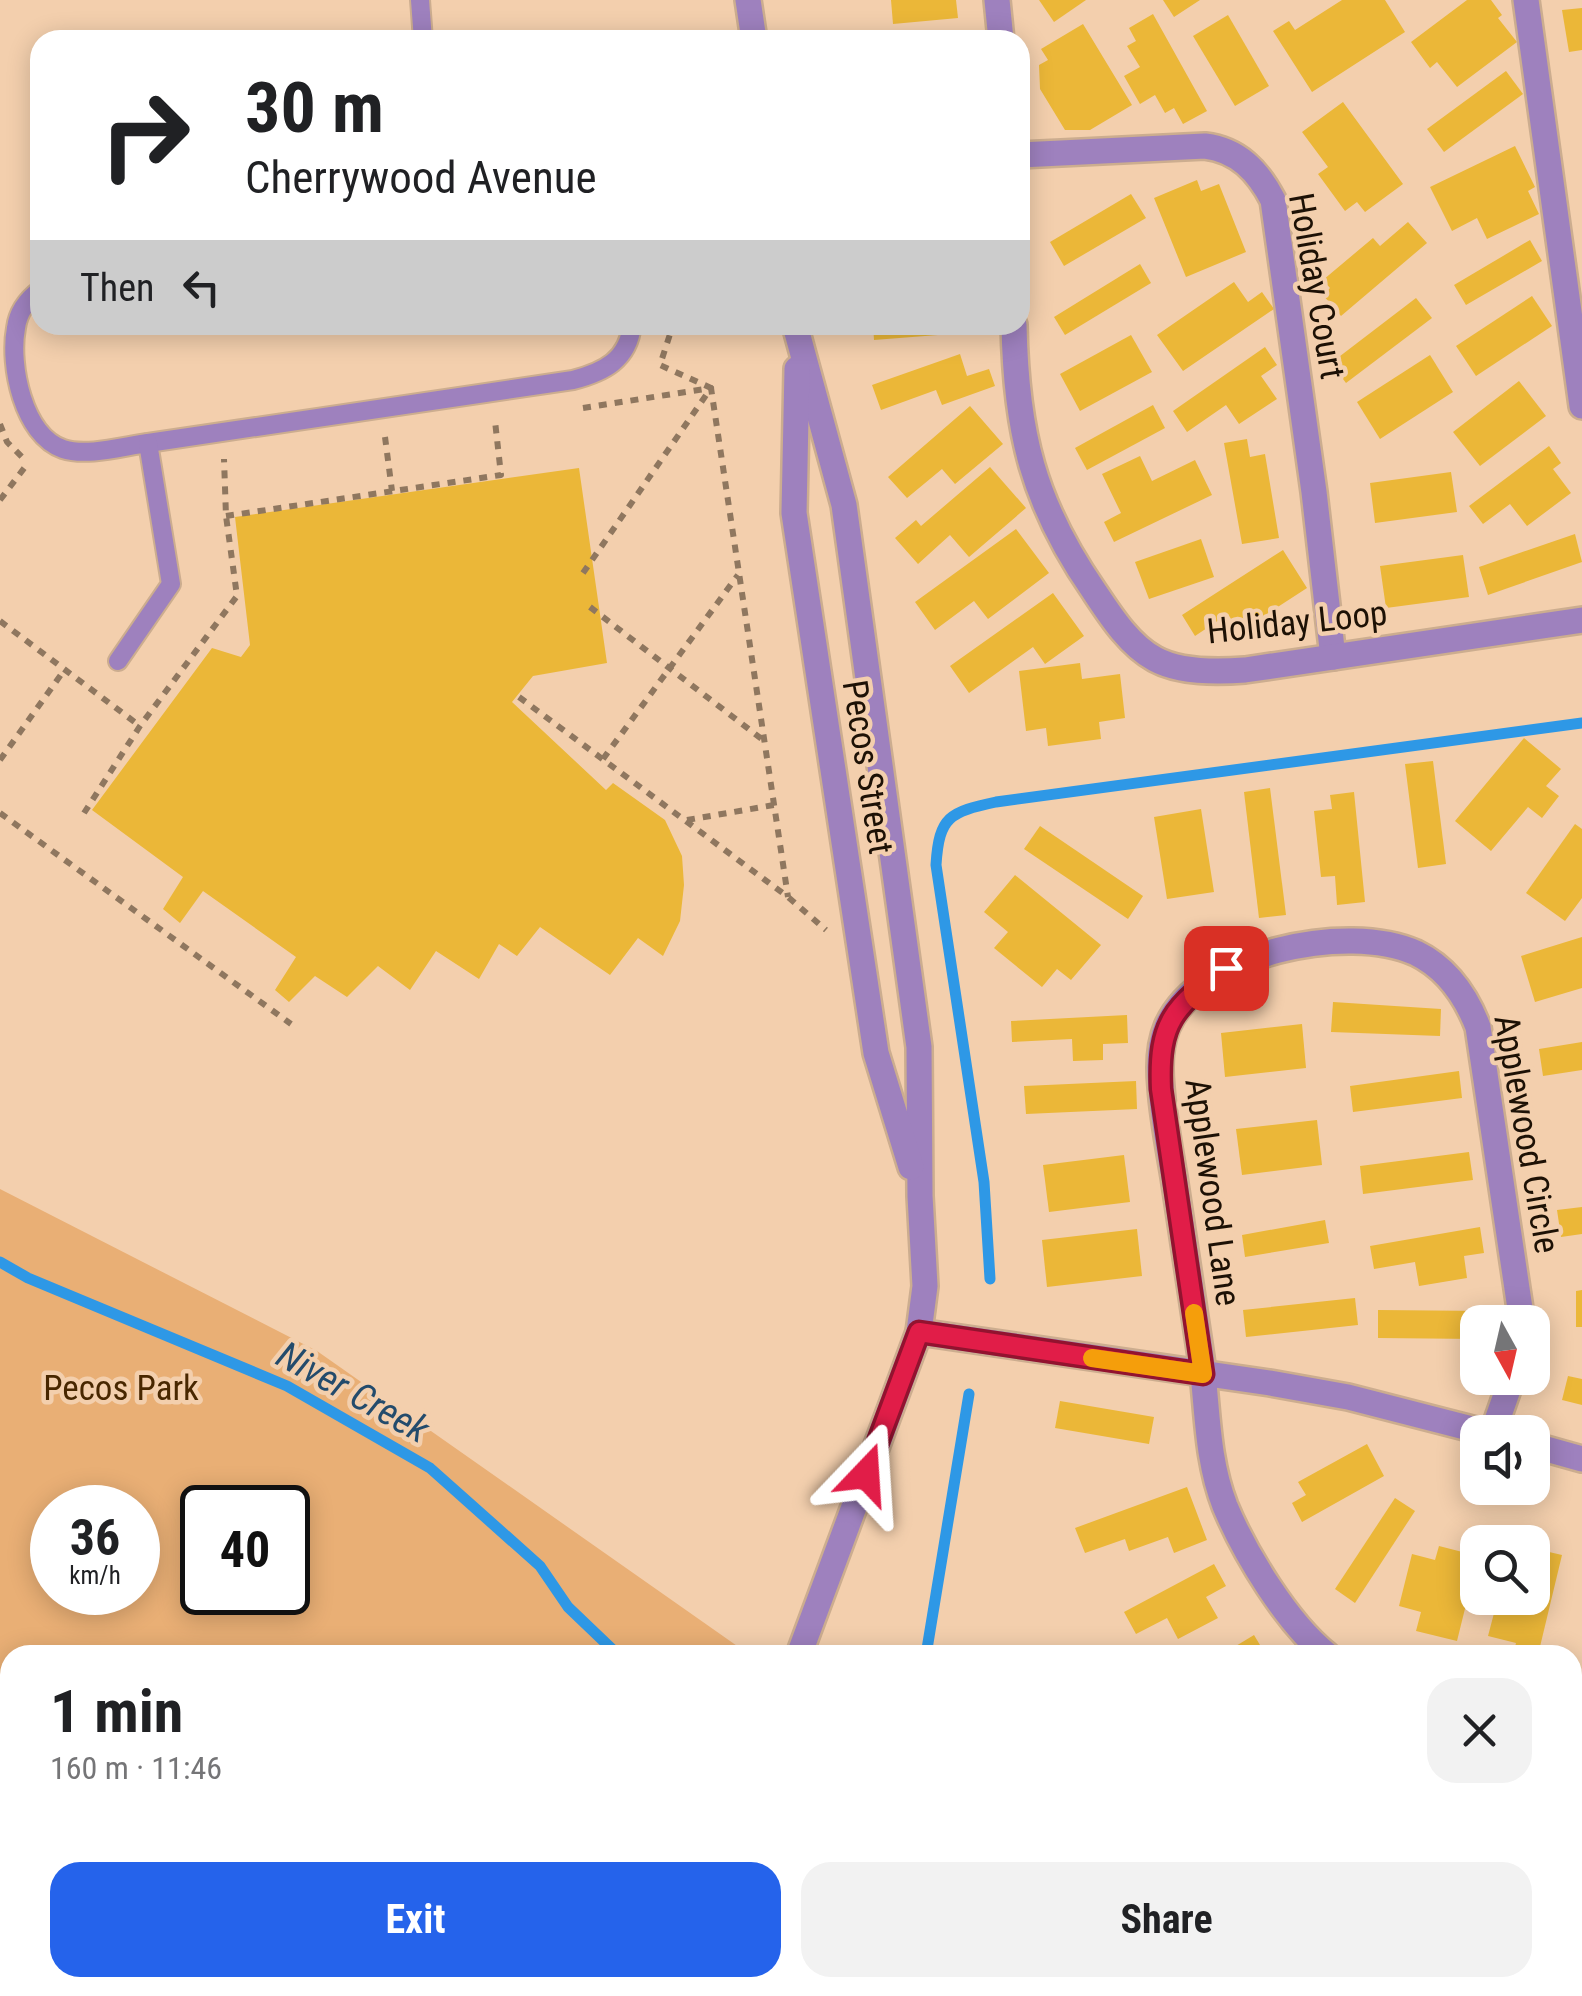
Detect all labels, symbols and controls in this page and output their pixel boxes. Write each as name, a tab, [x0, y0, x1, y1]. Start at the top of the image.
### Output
text: 30 m	[245, 67, 384, 149]
icon: right	[80, 70, 210, 200]
text: Cherrywood Avenue	[245, 151, 597, 204]
street label: Holiday Court	[1280, 190, 1353, 382]
icon: left	[174, 260, 229, 315]
text: Then	[80, 266, 154, 310]
street label: Holiday Loop	[1205, 593, 1389, 652]
street label: Pecos Street	[834, 677, 901, 857]
pin	[1184, 926, 1269, 1011]
icon: arrive	[1199, 941, 1254, 996]
street label: Applewood Circle	[1485, 1012, 1568, 1256]
street label: Applewood Lane	[1176, 1076, 1249, 1308]
north arrow	[1460, 1305, 1550, 1395]
map controls	[1460, 1305, 1550, 1615]
water label: Niver Creek	[269, 1332, 438, 1452]
park label: Pecos Park	[43, 1368, 199, 1409]
button: sound	[1460, 1415, 1550, 1505]
position arrow	[814, 1422, 918, 1526]
speed limit sign: 40	[180, 1485, 310, 1615]
text: 36	[70, 1509, 120, 1567]
button: search	[1460, 1525, 1550, 1615]
text: km/h	[69, 1561, 121, 1590]
text: 1 min	[50, 1676, 183, 1747]
button: close	[1427, 1678, 1532, 1783]
text: 160 m · 11:46	[50, 1749, 222, 1787]
button: Exit	[50, 1862, 781, 1977]
button: Share	[801, 1862, 1532, 1977]

